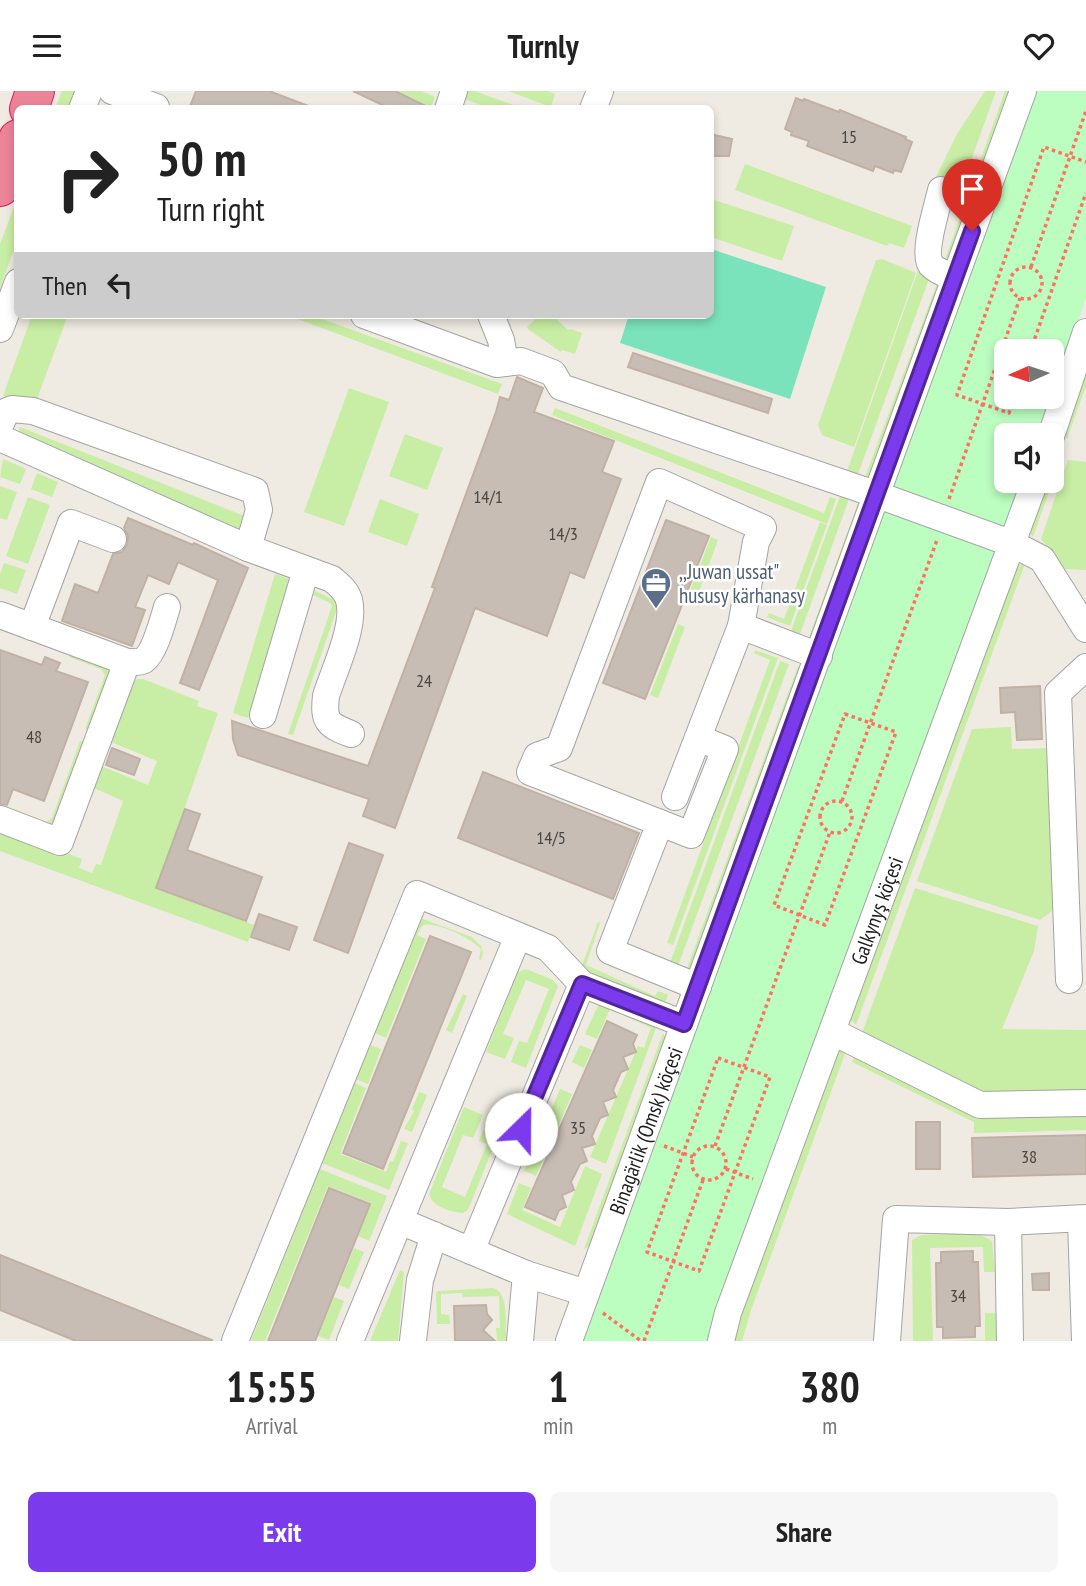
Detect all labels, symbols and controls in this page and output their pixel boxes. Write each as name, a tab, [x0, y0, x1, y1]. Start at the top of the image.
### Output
text: Turnly	[507, 25, 579, 67]
icon: menu	[28, 27, 66, 65]
icon: heart	[1020, 27, 1058, 65]
house number: 15	[841, 125, 857, 148]
text: 50 m	[157, 126, 246, 190]
icon: right	[42, 133, 133, 224]
pin	[942, 159, 1002, 231]
icon: arrive	[953, 170, 991, 208]
text: Turn right	[157, 188, 265, 230]
icon: left	[101, 266, 139, 304]
text: Then	[42, 269, 87, 302]
north arrow	[994, 339, 1064, 409]
map controls	[994, 339, 1064, 493]
button: sound	[994, 423, 1064, 493]
house number: 14/1	[473, 485, 503, 508]
house number: 14/3	[548, 522, 578, 545]
place label: ,,Juwan ussat" hususy kärhanasy	[679, 558, 805, 609]
office icon: ,,Juwan ussat" hususy kärhanasy	[639, 566, 673, 610]
house number: 24	[416, 669, 432, 692]
house number: 48	[26, 725, 42, 748]
house number: 14/5	[536, 826, 566, 849]
street label: Galkynyş köçesi	[844, 853, 909, 968]
street label: Binagärlik (Omsk) köçesi	[603, 1043, 688, 1218]
position arrow	[484, 1092, 558, 1166]
house number: 35	[570, 1116, 586, 1139]
house number: 38	[1021, 1145, 1037, 1168]
house number: 34	[950, 1284, 966, 1307]
text: 15:55	[226, 1359, 317, 1414]
text: 1	[548, 1359, 568, 1414]
text: 380	[800, 1359, 860, 1414]
text: Arrival	[246, 1411, 298, 1440]
text: min	[543, 1411, 573, 1440]
text: m	[822, 1411, 837, 1440]
button: Exit	[28, 1492, 536, 1572]
button: Share	[550, 1492, 1058, 1572]

